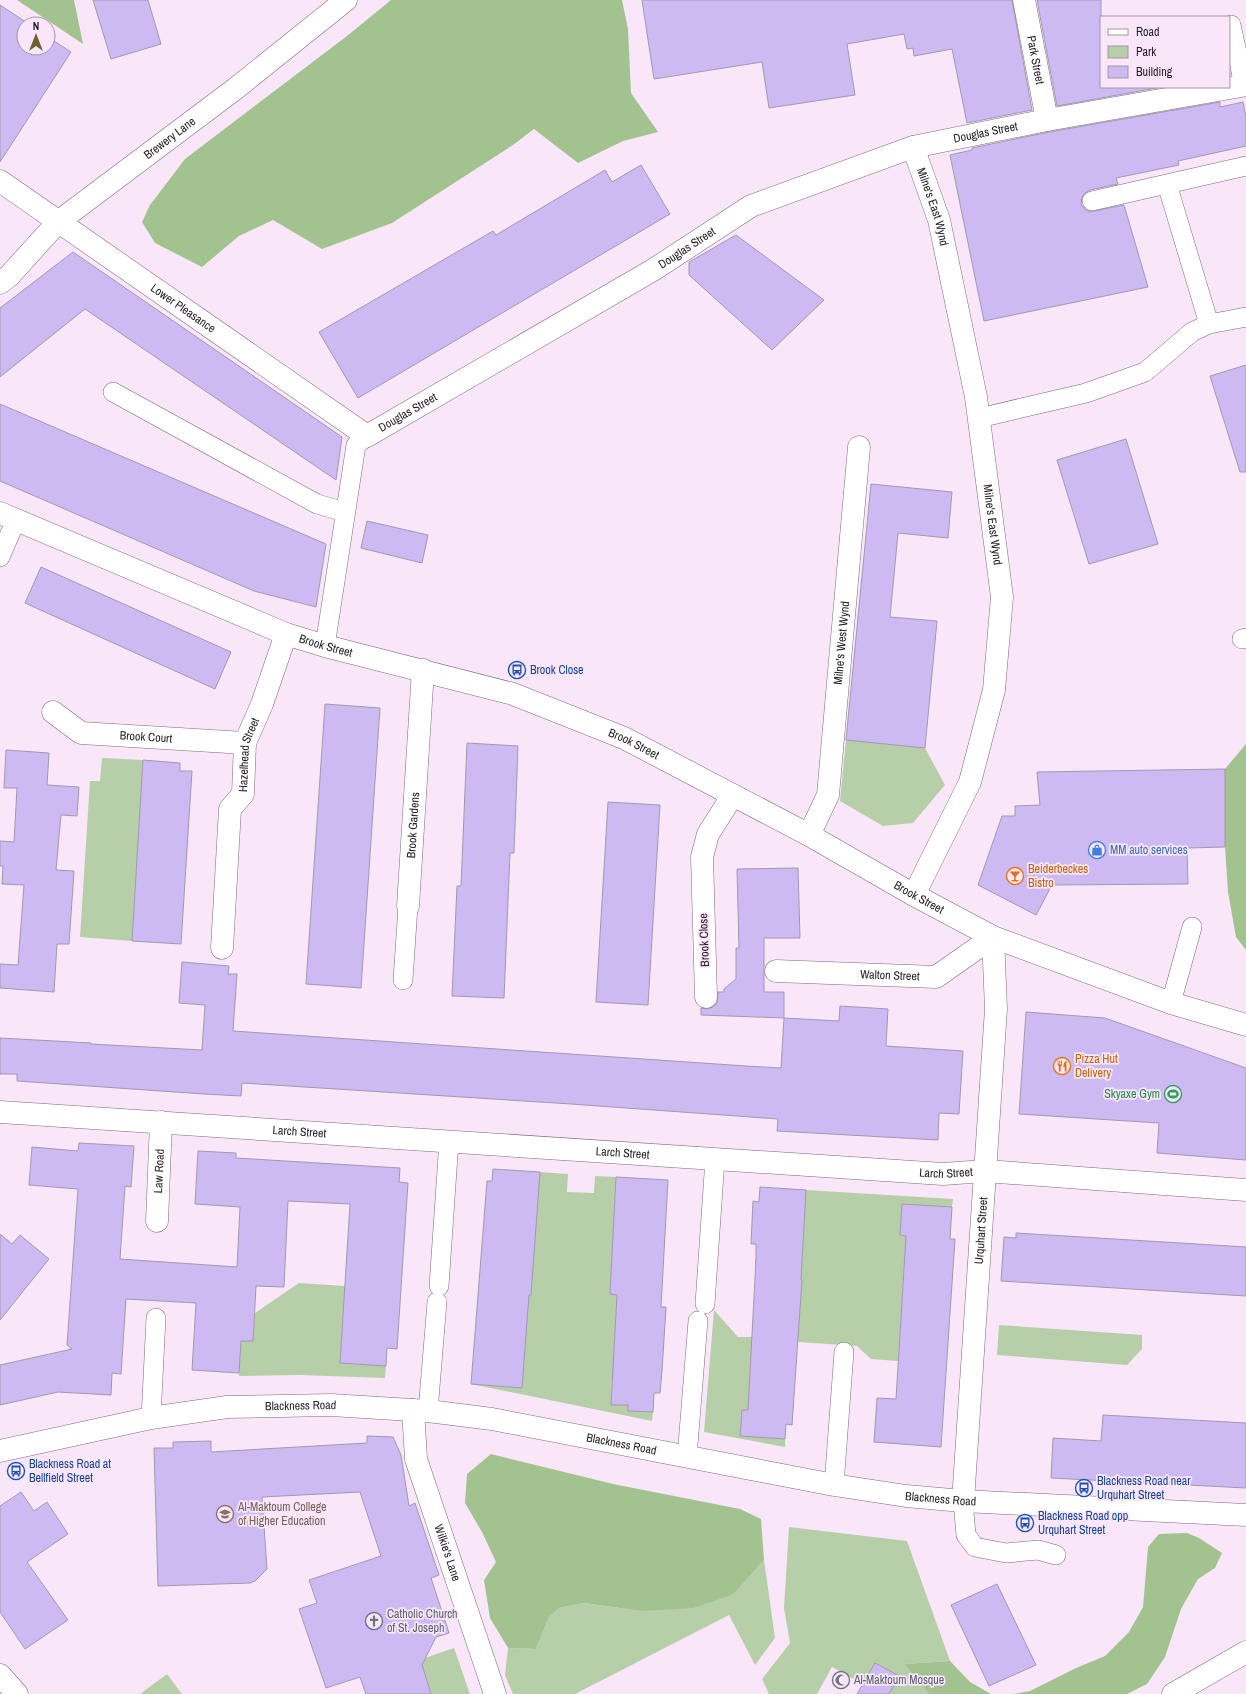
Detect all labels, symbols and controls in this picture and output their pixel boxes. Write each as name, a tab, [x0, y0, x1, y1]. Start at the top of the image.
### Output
north arrow	[16, 16, 56, 56]
legend	[1100, 16, 1230, 88]
text: N	[33, 19, 39, 33]
text: Road	[1136, 24, 1160, 40]
street label: Park Street	[1023, 34, 1048, 86]
text: Park	[1136, 44, 1156, 60]
text: Building	[1136, 64, 1173, 80]
street label: Brewery Lane	[141, 113, 199, 163]
street label: Douglas Street	[952, 118, 1019, 147]
street label: Milne's East Wynd	[913, 165, 952, 247]
street label: Douglas Street	[655, 223, 719, 272]
street label: Lower Pleasance	[148, 280, 219, 336]
street label: Douglas Street	[376, 389, 440, 436]
street label: Milne's East Wynd	[979, 483, 1006, 566]
street label: Milne's West Wynd	[830, 600, 853, 685]
street label: Brook Street	[297, 630, 354, 661]
bus stop icon: Brook Close	[507, 660, 527, 680]
place label: Brook Close	[530, 662, 584, 678]
street label: Hazelhead Street	[235, 715, 263, 792]
street label: Brook Street	[606, 725, 662, 763]
street label: Brook Court	[119, 727, 173, 747]
street label: Brook Gardens	[403, 791, 423, 859]
shop icon: MM auto services	[1087, 840, 1107, 860]
place label: MM auto services	[1110, 842, 1188, 858]
place label: Beiderbeckes Bistro	[1028, 861, 1088, 891]
bar icon: Beiderbeckes Bistro	[1005, 866, 1025, 886]
street label: Brook Street	[891, 877, 947, 918]
street label: Brook Close	[695, 913, 713, 967]
street label: Walton Street	[860, 966, 920, 984]
place label: Pizza Hut Delivery	[1075, 1051, 1118, 1081]
restaurant icon: Pizza Hut Delivery	[1052, 1056, 1072, 1076]
sports icon: Skyaxe Gym	[1163, 1084, 1183, 1104]
place label: Skyaxe Gym	[1104, 1086, 1160, 1102]
street label: Larch Street	[272, 1122, 327, 1141]
street label: Larch Street	[595, 1143, 650, 1163]
street label: Law Road	[150, 1149, 168, 1194]
street label: Larch Street	[919, 1164, 974, 1182]
street label: Urquhart Street	[971, 1196, 991, 1265]
street label: Blackness Road	[265, 1397, 337, 1414]
street label: Blackness Road	[585, 1429, 658, 1459]
place label: Blackness Road at Bellfield Street	[29, 1456, 111, 1486]
bus stop icon: Blackness Road at Bellfield Street	[6, 1461, 26, 1481]
place label: Blackness Road near Urquhart Street	[1097, 1473, 1191, 1503]
bus stop icon: Blackness Road near Urquhart Street	[1074, 1478, 1094, 1498]
street label: Blackness Road	[904, 1488, 977, 1510]
place label: Al-Maktoum College of Higher Education	[237, 1499, 327, 1529]
school or university icon: Al-Maktoum College of Higher Education	[215, 1504, 235, 1524]
place label: Blackness Road opp Urquhart Street	[1038, 1508, 1128, 1538]
bus stop icon: Blackness Road opp Urquhart Street	[1015, 1513, 1035, 1533]
street label: Wilkie's Lane	[431, 1522, 464, 1583]
place label: Catholic Church of St. Joseph	[387, 1606, 458, 1636]
church icon: Catholic Church of St. Joseph	[364, 1611, 384, 1631]
mosque icon: Al-Maktoum Mosque	[831, 1670, 851, 1690]
place label: Al-Maktoum Mosque	[853, 1672, 944, 1688]

